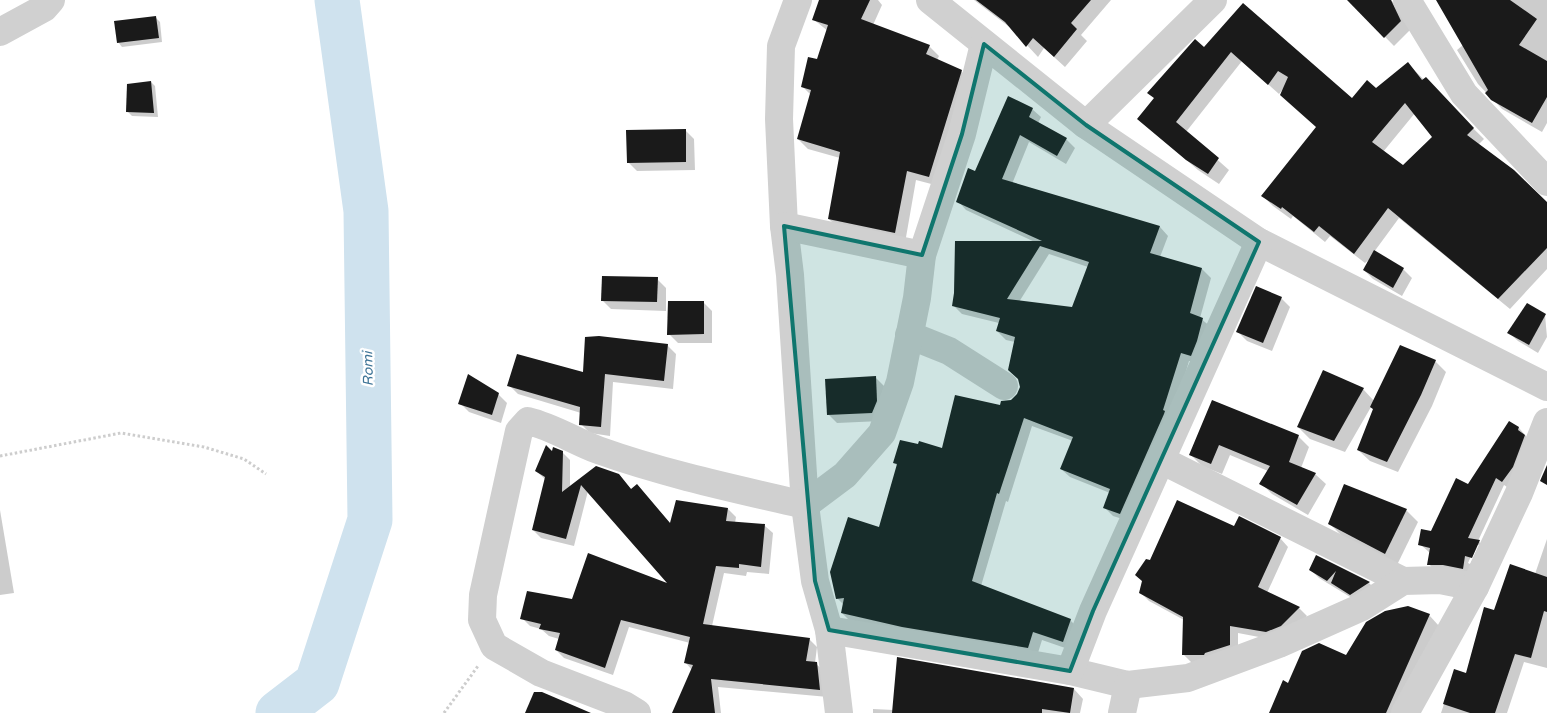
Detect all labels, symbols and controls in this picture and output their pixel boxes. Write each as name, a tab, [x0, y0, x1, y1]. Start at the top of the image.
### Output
water label: Romi	[359, 350, 377, 387]

